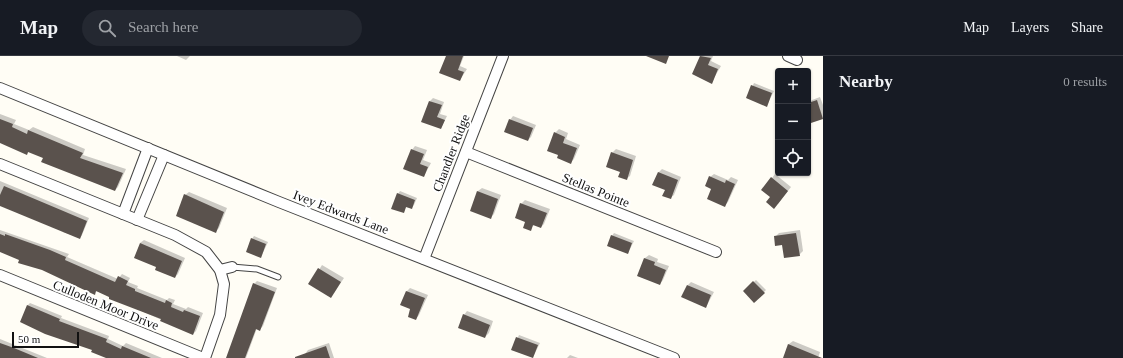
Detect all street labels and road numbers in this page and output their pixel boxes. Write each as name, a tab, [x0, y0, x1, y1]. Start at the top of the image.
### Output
street label: Chandler Ridge	[429, 112, 473, 194]
street label: Stellas Pointe	[560, 170, 632, 210]
street label: Ivey Edwards Lane	[291, 187, 391, 237]
street label: Culloden Moor Drive	[51, 277, 161, 333]

